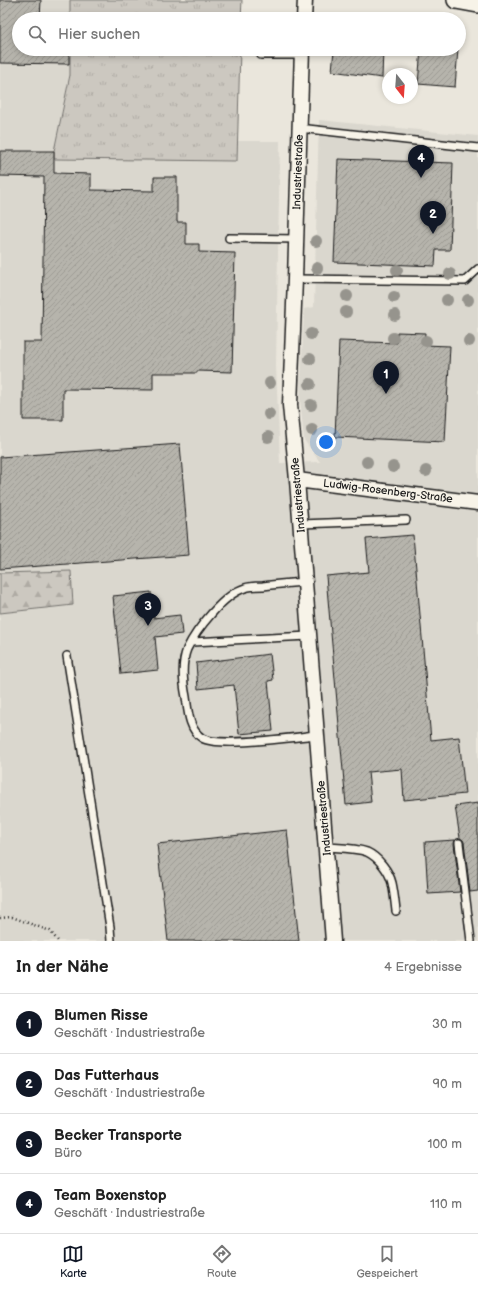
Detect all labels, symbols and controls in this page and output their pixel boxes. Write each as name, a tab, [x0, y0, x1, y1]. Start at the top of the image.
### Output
search box	[12, 12, 466, 56]
icon: search	[26, 23, 48, 45]
text: Hier suchen	[58, 25, 140, 44]
north arrow	[382, 68, 418, 104]
street label: Industriestraße	[290, 134, 306, 210]
pin: 4	[408, 145, 434, 178]
pin: 2	[420, 201, 446, 234]
pin: 1	[373, 361, 399, 394]
your location	[316, 432, 336, 452]
street label: Industriestraße	[288, 456, 308, 533]
street label: Ludwig-Rosenberg-Straße	[322, 477, 454, 505]
pin: 3	[135, 593, 161, 626]
street label: Industriestraße	[314, 779, 334, 856]
text: In der Nähe	[16, 957, 109, 977]
text: 4 Ergebnisse	[384, 959, 462, 975]
text: Blumen Risse	[54, 1006, 148, 1025]
text: 1	[26, 1016, 32, 1032]
text: 30 m	[432, 1016, 462, 1032]
text: Geschäft · Industriestraße	[54, 1025, 205, 1041]
text: Das Futterhaus	[54, 1066, 159, 1085]
text: 2	[25, 1076, 33, 1092]
text: 90 m	[433, 1076, 462, 1092]
text: Geschäft · Industriestraße	[54, 1085, 205, 1101]
text: Becker Transporte	[54, 1126, 182, 1145]
text: 3	[25, 1136, 33, 1152]
text: 100 m	[427, 1136, 462, 1152]
text: Büro	[54, 1145, 82, 1161]
text: Team Boxenstop	[54, 1186, 167, 1205]
text: 4	[25, 1196, 33, 1212]
text: 110 m	[430, 1196, 462, 1212]
text: Geschäft · Industriestraße	[54, 1205, 205, 1221]
tab: Karte	[60, 1243, 87, 1280]
tab: Route	[207, 1243, 236, 1280]
tab: Gespeichert	[356, 1243, 418, 1280]

